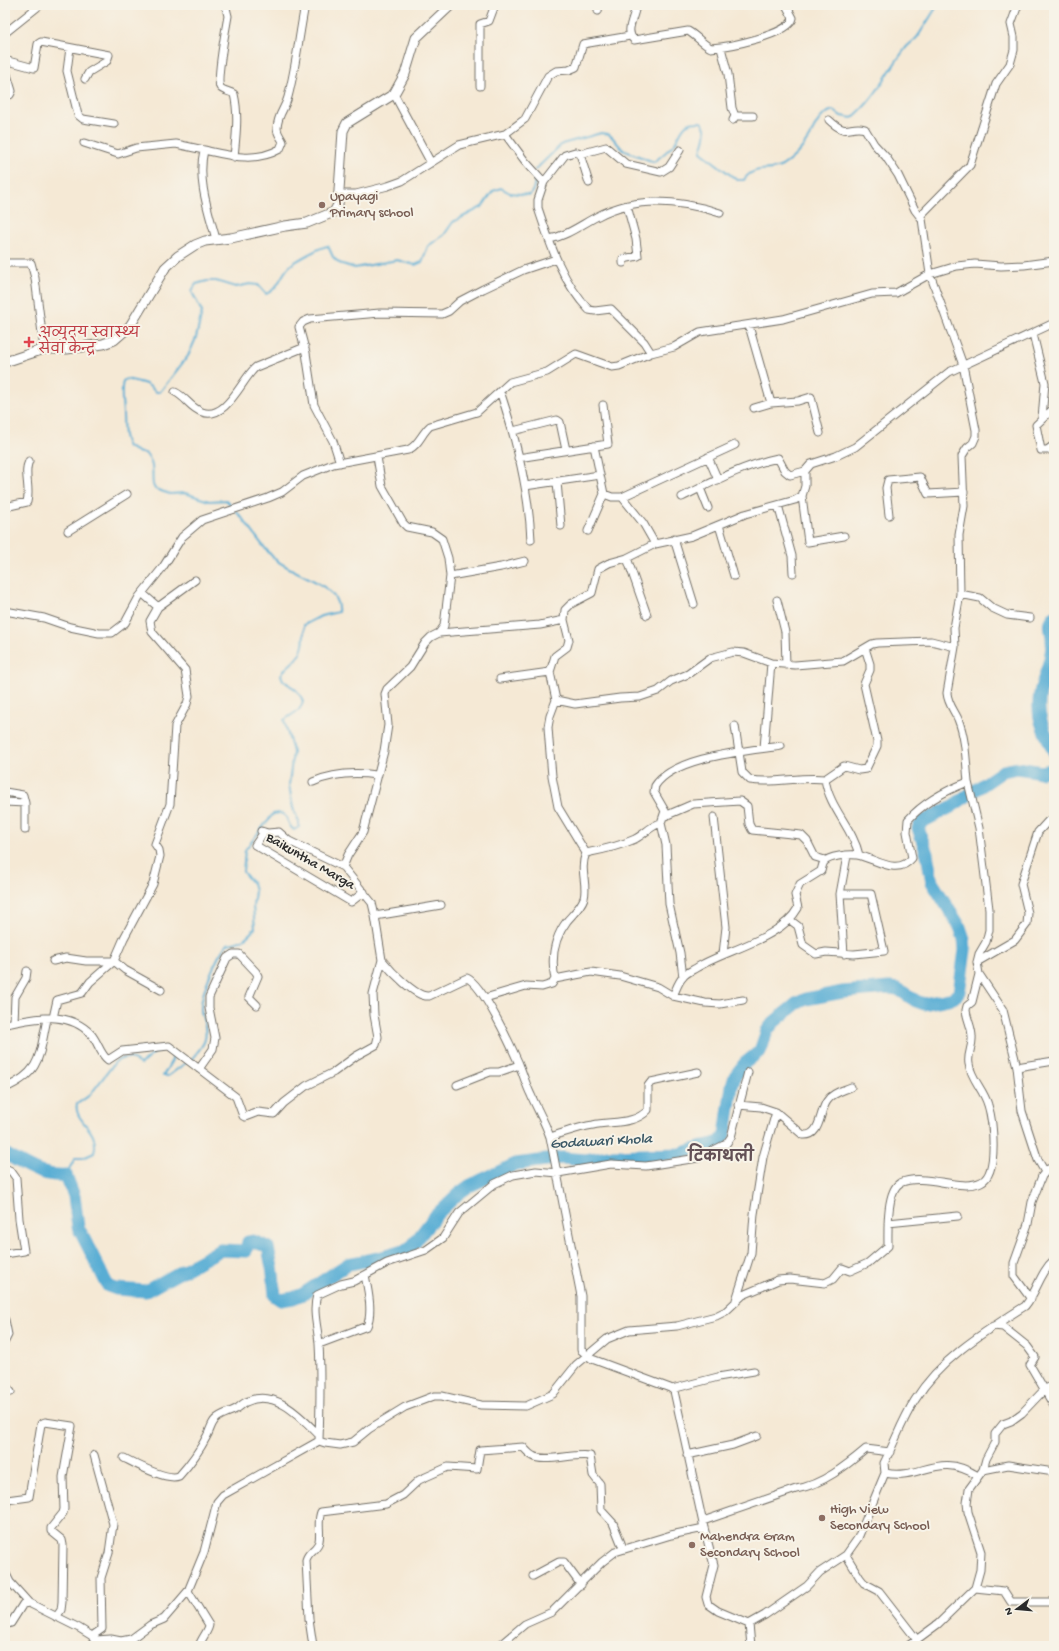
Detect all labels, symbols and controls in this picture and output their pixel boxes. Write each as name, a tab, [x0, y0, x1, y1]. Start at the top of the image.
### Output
place label: Upayagi Primary school	[329, 189, 414, 222]
marker: Upayagi Primary school	[317, 200, 327, 210]
place label: अव्युदय स्वास्थ्य सेवा केन्द्र	[38, 326, 140, 359]
marker: अव्युदय स्वास्थ्य सेवा केन्द्र	[23, 336, 35, 348]
street label: Baikuntha Marga	[262, 829, 359, 895]
water label: Godawari Khola	[550, 1130, 654, 1154]
district label: टिकाथली	[686, 1143, 755, 1167]
place label: High View Secondary School	[830, 1502, 930, 1535]
marker: High View Secondary School	[817, 1513, 827, 1523]
place label: Mahendra Gram Secondary School	[700, 1529, 800, 1562]
marker: Mahendra Gram Secondary School	[687, 1540, 697, 1550]
north arrow	[997, 1589, 1037, 1629]
text: N	[1003, 1606, 1016, 1616]

